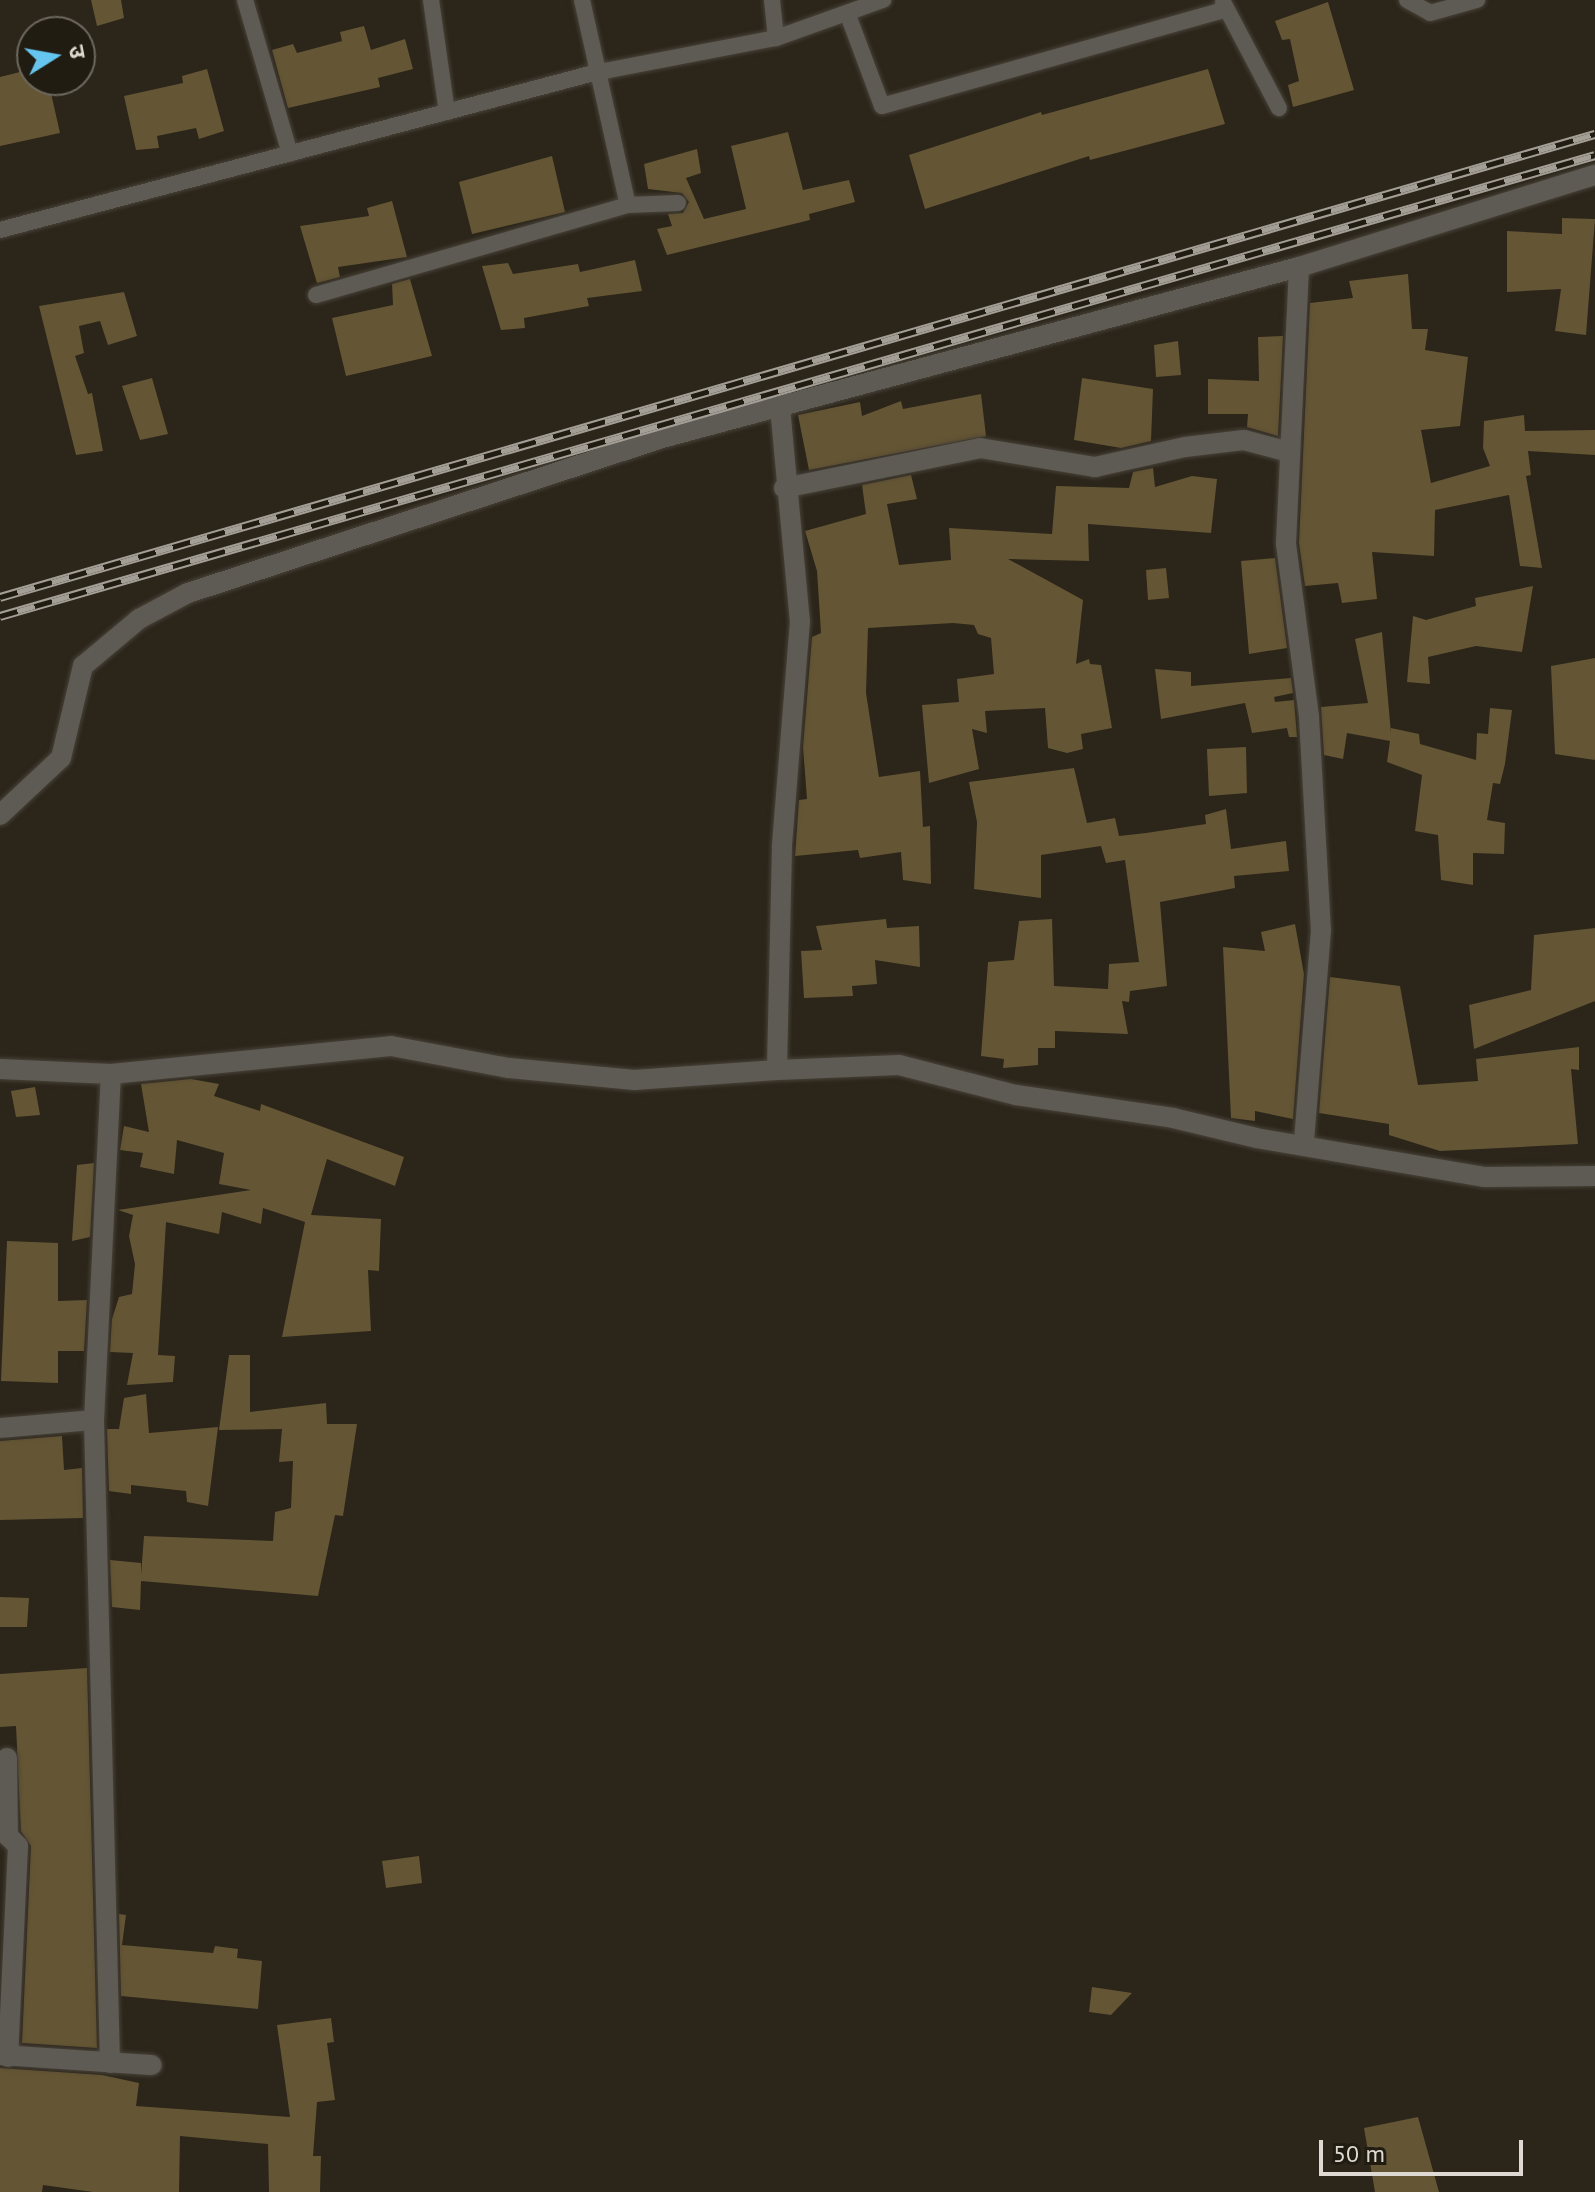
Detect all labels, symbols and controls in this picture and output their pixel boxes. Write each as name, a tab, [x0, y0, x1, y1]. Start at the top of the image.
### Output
north arrow	[16, 16, 96, 96]
text: उ	[63, 43, 93, 61]
scale bar	[1323, 2124, 1527, 2174]
text: 50 m	[1333, 2138, 1385, 2169]

